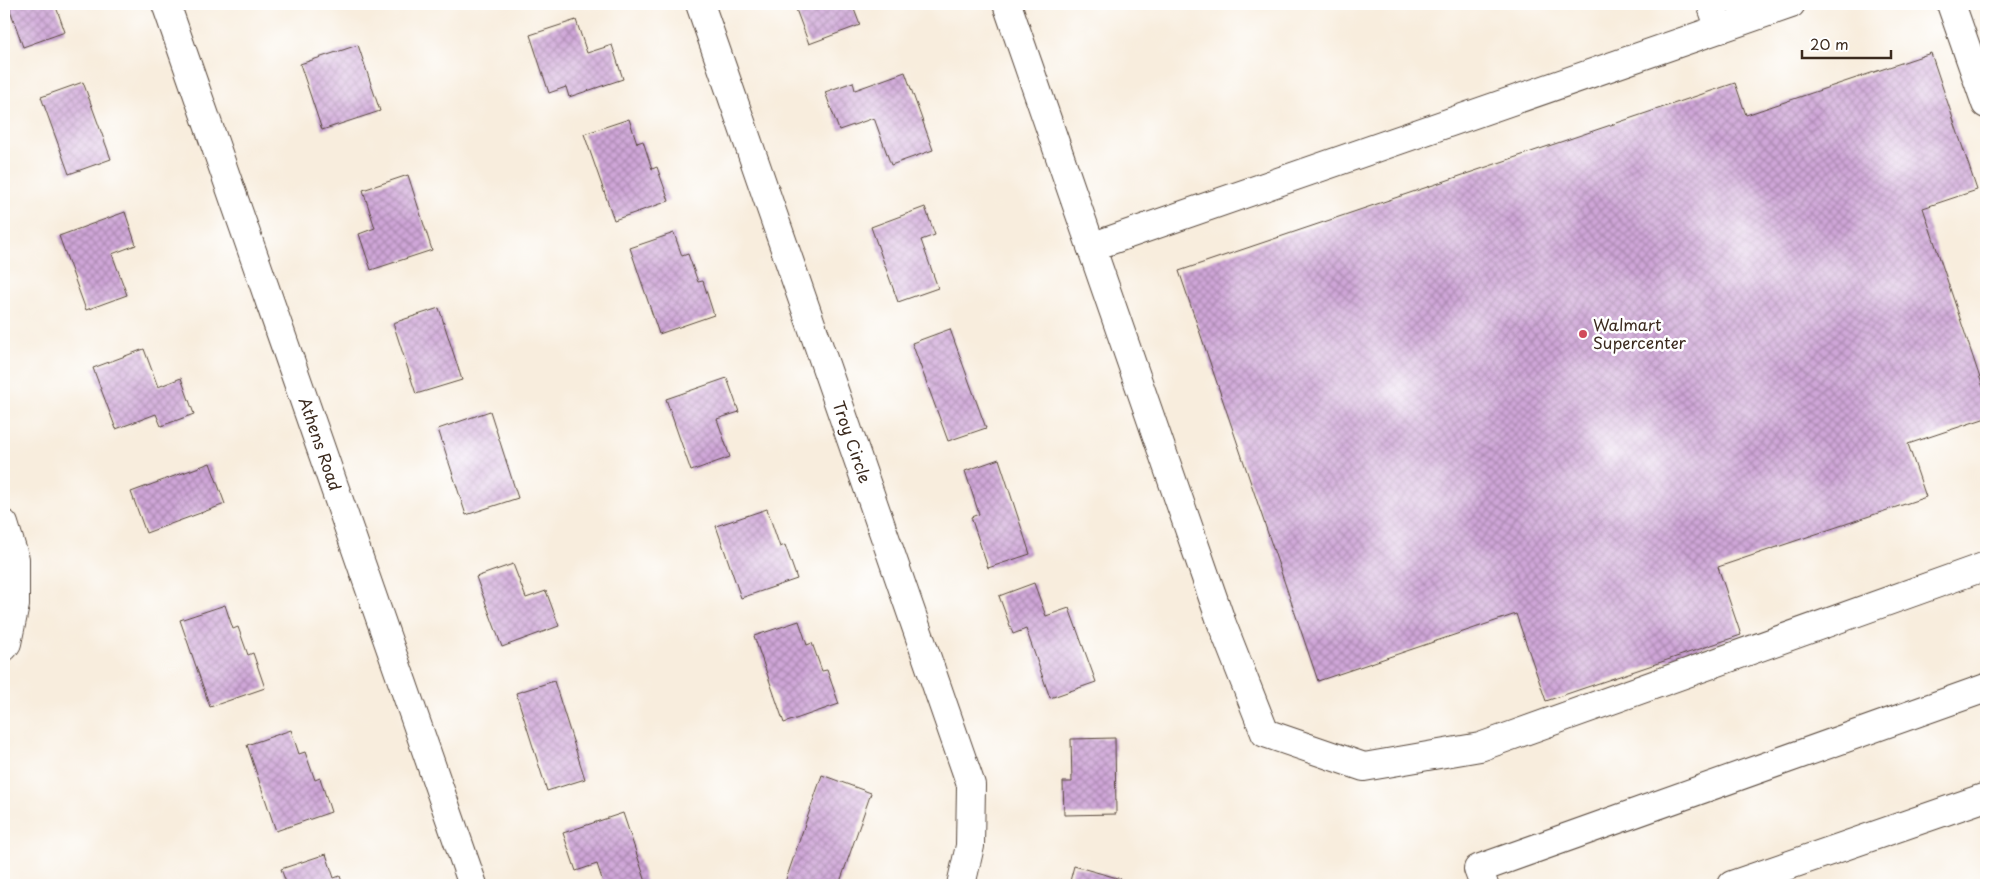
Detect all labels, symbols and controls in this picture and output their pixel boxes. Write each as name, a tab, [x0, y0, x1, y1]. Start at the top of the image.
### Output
scale bar	[1802, 28, 1891, 60]
text: 20 m	[1810, 32, 1849, 55]
place label: Walmart Supercenter	[1593, 312, 1687, 354]
marker: Walmart Supercenter	[1577, 328, 1589, 340]
street label: Athens Road	[294, 394, 348, 494]
street label: Troy Circle	[828, 397, 878, 486]

